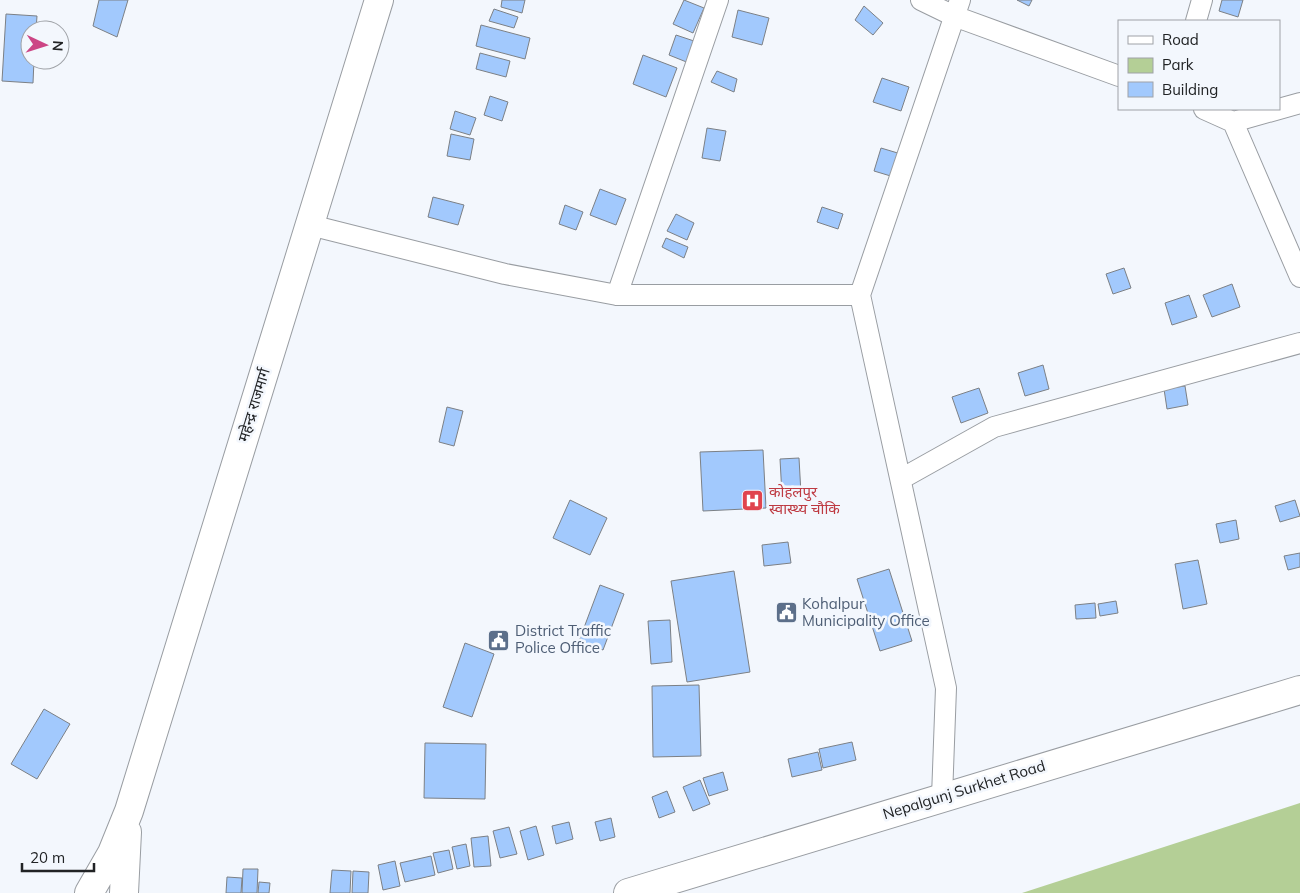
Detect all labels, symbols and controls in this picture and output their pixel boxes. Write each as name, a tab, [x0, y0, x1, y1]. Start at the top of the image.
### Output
north arrow	[20, 20, 70, 70]
legend	[1118, 20, 1280, 110]
text: Road	[1162, 30, 1199, 49]
text: N	[49, 40, 67, 52]
text: Park	[1162, 55, 1194, 74]
text: Building	[1162, 80, 1218, 99]
street label: महेन्द्र राजमार्ग	[233, 365, 274, 444]
place label: कोहलपुर स्वास्थ्य चौकि	[769, 482, 840, 518]
hospital icon: कोहलपुर स्वास्थ्य चौकि	[741, 489, 765, 513]
place label: Kohalpur Municipality Office	[802, 594, 930, 630]
public building icon: Kohalpur Municipality Office	[774, 601, 798, 625]
place label: District Traffic Police Office	[515, 621, 611, 657]
public building icon: District Traffic Police Office	[487, 628, 511, 652]
street label: Nepalgunj Surkhet Road	[880, 756, 1047, 823]
scale bar	[22, 840, 95, 872]
text: 20 m	[30, 848, 65, 867]

